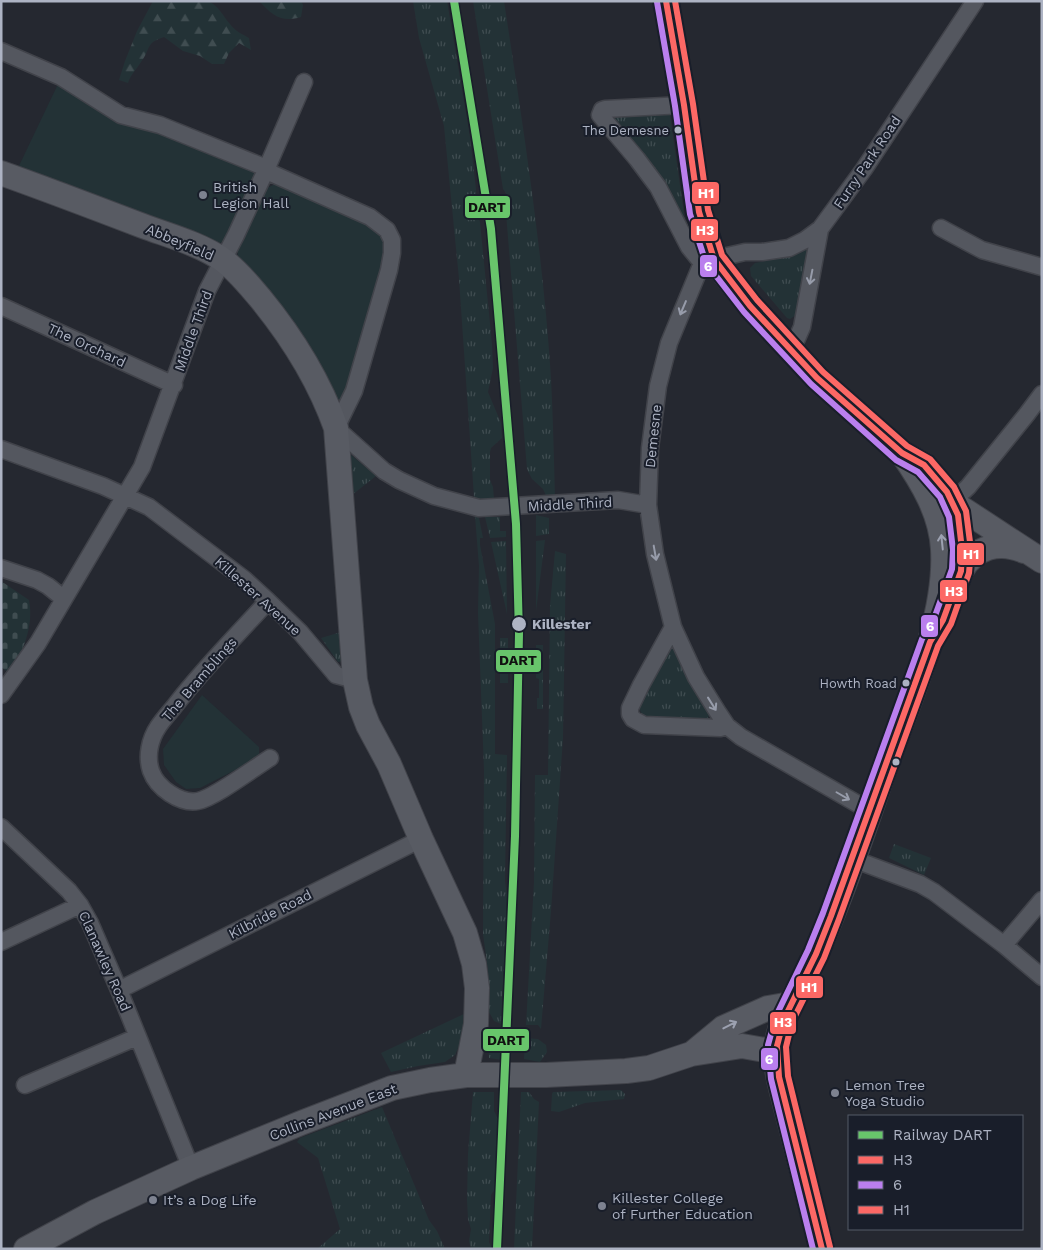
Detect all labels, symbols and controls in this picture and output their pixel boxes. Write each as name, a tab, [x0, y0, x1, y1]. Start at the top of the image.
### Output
street label: Furry Park Road	[830, 113, 904, 211]
place label: The Demesne	[582, 123, 669, 138]
marker: The Demesne	[673, 125, 683, 135]
place label: British Legion Hall	[213, 179, 290, 211]
line badge: H1	[691, 181, 720, 205]
text: H1	[698, 185, 714, 201]
marker: British Legion Hall	[197, 189, 209, 201]
line badge: DART	[464, 195, 511, 219]
text: DART	[468, 199, 506, 215]
line badge: H3	[690, 218, 719, 242]
street label: Abbeyfield	[144, 221, 216, 263]
text: H3	[696, 222, 714, 238]
line badge: 6	[699, 254, 718, 278]
text: 6	[704, 258, 713, 274]
one-way arrow	[806, 269, 815, 285]
street label: Middle Third	[171, 288, 215, 374]
one-way arrow	[678, 300, 687, 315]
street label: The Orchard	[45, 320, 129, 370]
street label: Demesne	[642, 403, 664, 469]
street label: Middle Third	[527, 494, 613, 514]
one-way arrow	[937, 535, 947, 551]
line badge: H1	[956, 542, 985, 566]
one-way arrow	[651, 544, 661, 560]
text: H1	[963, 546, 979, 562]
street label: Killester Avenue	[212, 553, 304, 639]
line badge: H3	[939, 579, 968, 603]
text: H3	[945, 583, 963, 599]
line badge: 6	[920, 614, 939, 638]
marker: Killester	[510, 615, 528, 633]
place label: Killester	[532, 616, 591, 632]
text: 6	[926, 618, 935, 634]
street label: The Bramblings	[158, 634, 240, 724]
line badge: DART	[495, 649, 542, 673]
text: DART	[499, 652, 537, 668]
place label: Howth Road	[819, 676, 897, 691]
marker: Howth Road	[901, 678, 911, 688]
one-way arrow	[708, 696, 718, 710]
unlabelled marker	[891, 757, 901, 767]
one-way arrow	[835, 792, 850, 802]
street label: Kilbride Road	[226, 886, 314, 942]
street label: Clanawley Road	[76, 909, 134, 1013]
line badge: H1	[795, 975, 824, 999]
text: H1	[801, 979, 817, 995]
line badge: H3	[769, 1011, 797, 1035]
text: H3	[774, 1014, 792, 1030]
one-way arrow	[722, 1020, 737, 1030]
line badge: DART	[482, 1028, 530, 1052]
text: DART	[487, 1032, 525, 1048]
line badge: 6	[760, 1047, 779, 1071]
text: 6	[765, 1051, 774, 1067]
place label: Lemon Tree Yoga Studio	[845, 1077, 925, 1109]
street label: Collins Avenue East	[267, 1080, 399, 1144]
marker: Lemon Tree Yoga Studio	[829, 1087, 841, 1099]
legend	[848, 1115, 1023, 1230]
text: Railway DART	[893, 1126, 992, 1144]
text: H3	[893, 1151, 913, 1169]
text: 6	[893, 1176, 902, 1194]
place label: Killester College of Further Education	[612, 1190, 753, 1222]
place label: It’s a Dog Life	[163, 1192, 257, 1208]
marker: It’s a Dog Life	[147, 1194, 159, 1206]
marker: Killester College of Further Education	[596, 1200, 608, 1212]
text: H1	[893, 1201, 910, 1219]

